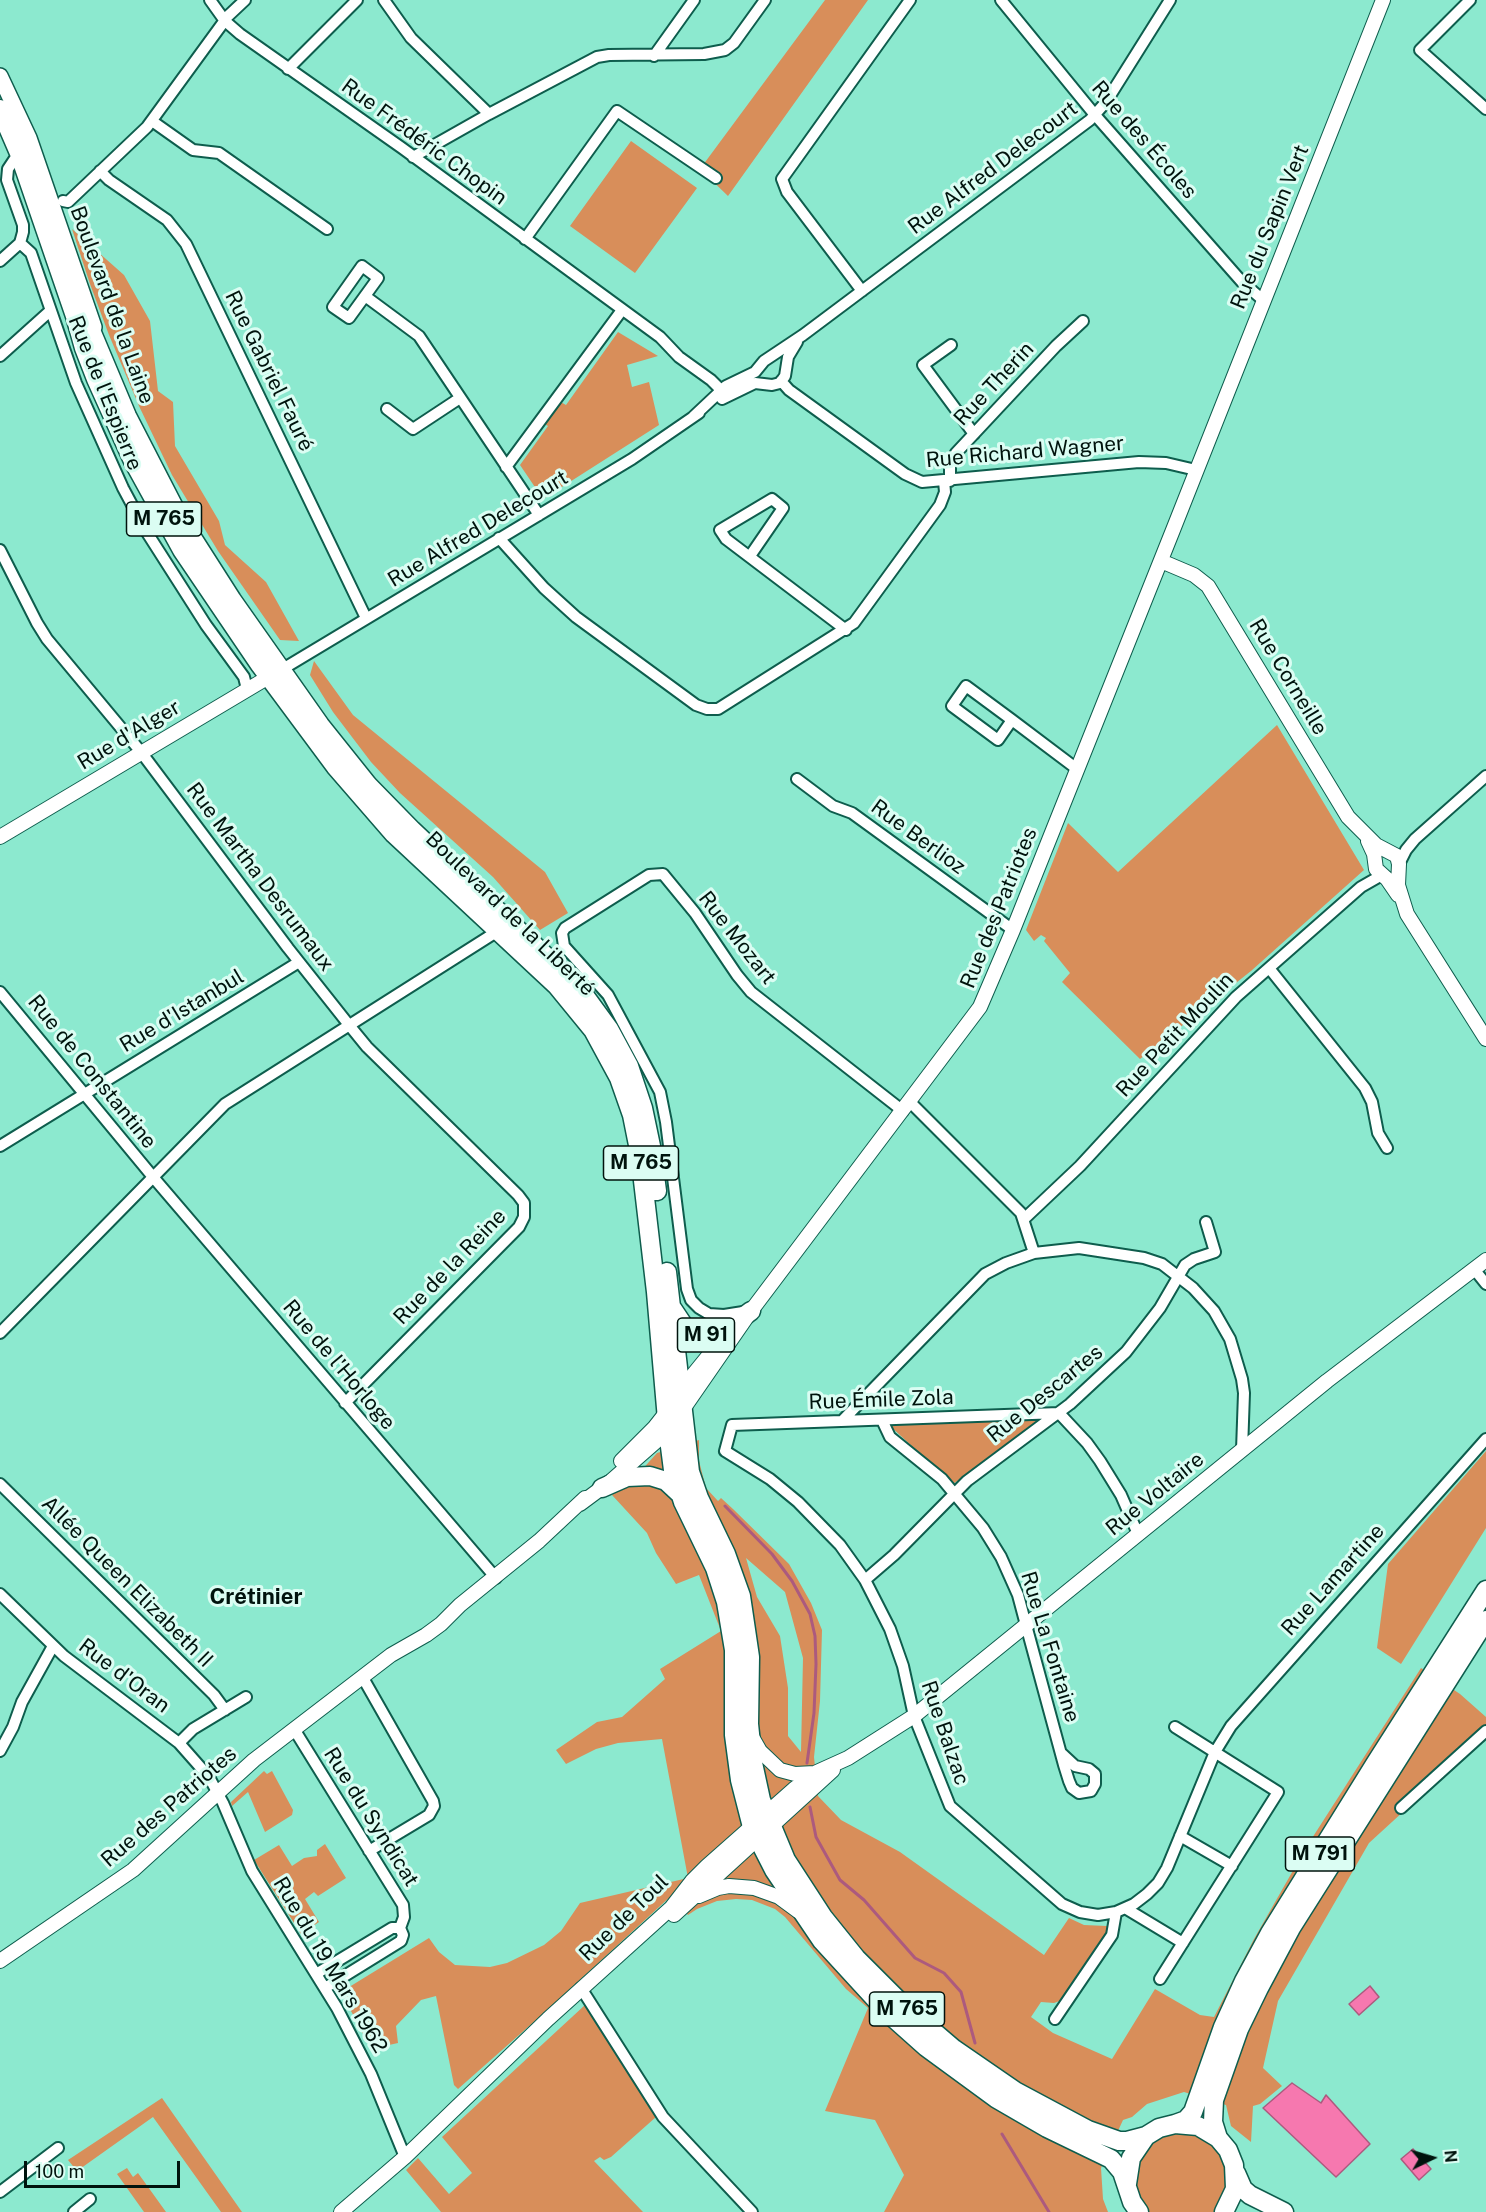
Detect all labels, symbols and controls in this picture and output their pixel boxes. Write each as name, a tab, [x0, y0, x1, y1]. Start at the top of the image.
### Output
street label: Rue Frédéric Chopin	[336, 74, 512, 210]
street label: Rue des Écoles	[1086, 76, 1202, 204]
street label: Rue Alfred Delecourt	[903, 96, 1083, 240]
street label: Rue du Sapin Vert	[1226, 141, 1314, 313]
street label: Boulevard de la Laine	[64, 203, 160, 407]
street label: Rue Gabriel Fauré	[219, 287, 319, 455]
street label: Rue de l'Espierre	[62, 312, 148, 474]
street label: Rue Therin	[949, 337, 1039, 431]
street label: Rue Richard Wagner	[925, 431, 1125, 473]
street label: Rue Alfred Delecourt	[383, 465, 573, 593]
road number: M 765	[126, 502, 201, 536]
street label: Rue Corneille	[1244, 614, 1332, 740]
street label: Rue d'Alger	[73, 695, 185, 775]
street label: Rue Martha Desrumaux	[181, 778, 339, 976]
street label: Rue Berlioz	[866, 794, 970, 880]
street label: Rue des Patriotes	[955, 824, 1043, 992]
street label: Boulevard de la Liberté	[420, 827, 600, 1001]
street label: Rue Mozart	[693, 886, 781, 990]
street label: Rue d'Istanbul	[115, 964, 249, 1058]
street label: Rue Petit Moulin	[1111, 968, 1239, 1102]
street label: Rue de Constantine	[22, 990, 162, 1154]
road number: M 765	[604, 1146, 678, 1180]
street label: Rue de la Reine	[389, 1204, 511, 1330]
street label: Rue de l'Horloge	[277, 1295, 401, 1435]
road number: M 91	[678, 1318, 734, 1352]
street label: Rue Descartes	[982, 1340, 1108, 1448]
street label: Rue Émile Zola	[808, 1385, 954, 1415]
street label: Rue Voltaire	[1101, 1447, 1209, 1541]
street label: Allée Queen Elizabeth II	[36, 1491, 218, 1673]
street label: Rue Lamartine	[1276, 1519, 1390, 1641]
street label: Rue La Fontaine	[1015, 1568, 1085, 1726]
district label: Crétinier	[210, 1584, 302, 1610]
street label: Rue d'Oran	[73, 1634, 175, 1718]
street label: Rue Balzac	[915, 1678, 975, 1788]
street label: Rue des Patriotes	[96, 1741, 242, 1873]
street label: Rue du Syndicat	[318, 1743, 424, 1891]
road number: M 791	[1286, 1837, 1354, 1871]
street label: Rue de Toul	[574, 1869, 674, 1967]
street label: Rue du 19 Mars 1962	[267, 1872, 393, 2058]
road number: M 765	[870, 1992, 944, 2026]
north arrow	[1402, 2128, 1462, 2188]
scale bar	[27, 2149, 183, 2187]
text: N	[1440, 2149, 1460, 2163]
text: 100 m	[35, 2161, 84, 2182]

